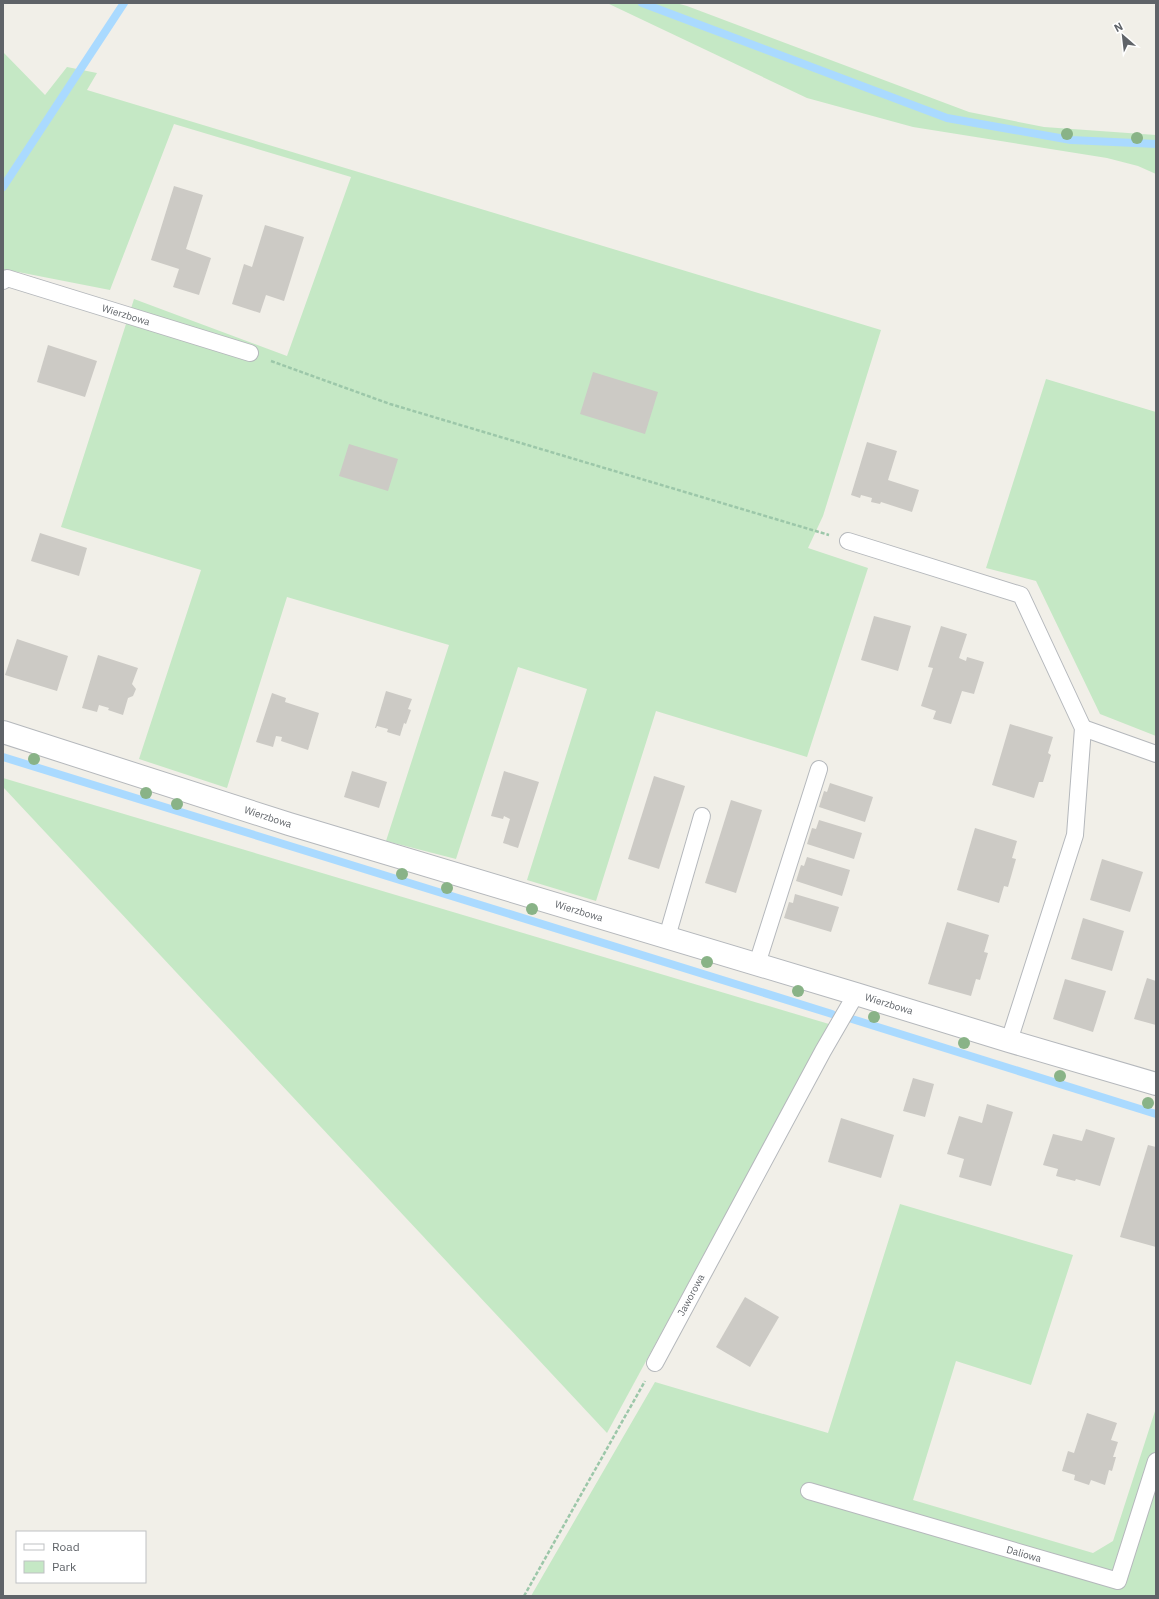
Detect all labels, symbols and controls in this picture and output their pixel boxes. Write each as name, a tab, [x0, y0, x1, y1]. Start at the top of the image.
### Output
north arrow	[1103, 16, 1143, 56]
text: N	[1112, 19, 1125, 35]
street label: Wierzbowa	[100, 302, 152, 329]
street label: Wierzbowa	[242, 803, 294, 831]
street label: Wierzbowa	[553, 898, 605, 925]
street label: Wierzbowa	[863, 991, 915, 1018]
street label: Jaworowa	[675, 1271, 708, 1318]
legend	[16, 1531, 146, 1583]
text: Road	[52, 1539, 80, 1554]
street label: Daliowa	[1005, 1543, 1044, 1565]
text: Park	[52, 1559, 77, 1574]

